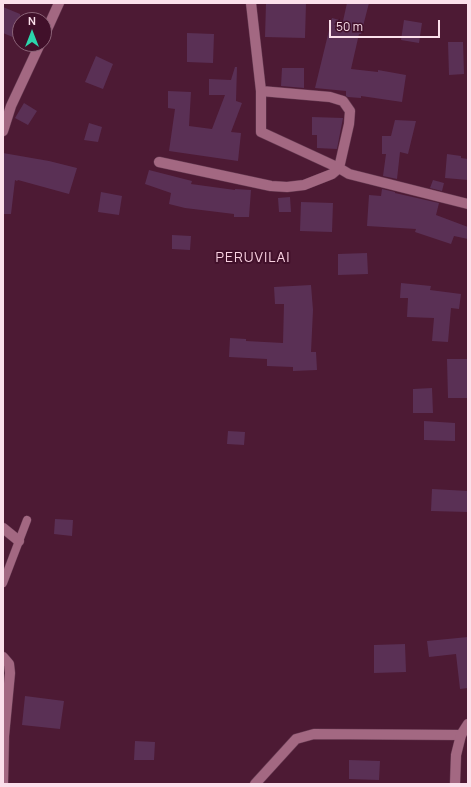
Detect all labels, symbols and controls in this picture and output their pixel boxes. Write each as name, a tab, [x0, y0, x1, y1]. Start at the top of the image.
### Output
north arrow	[12, 12, 52, 52]
scale bar	[331, 12, 442, 38]
text: N	[28, 13, 36, 28]
text: 50 m	[336, 18, 363, 35]
district label: PERUVILAI	[215, 250, 291, 266]

